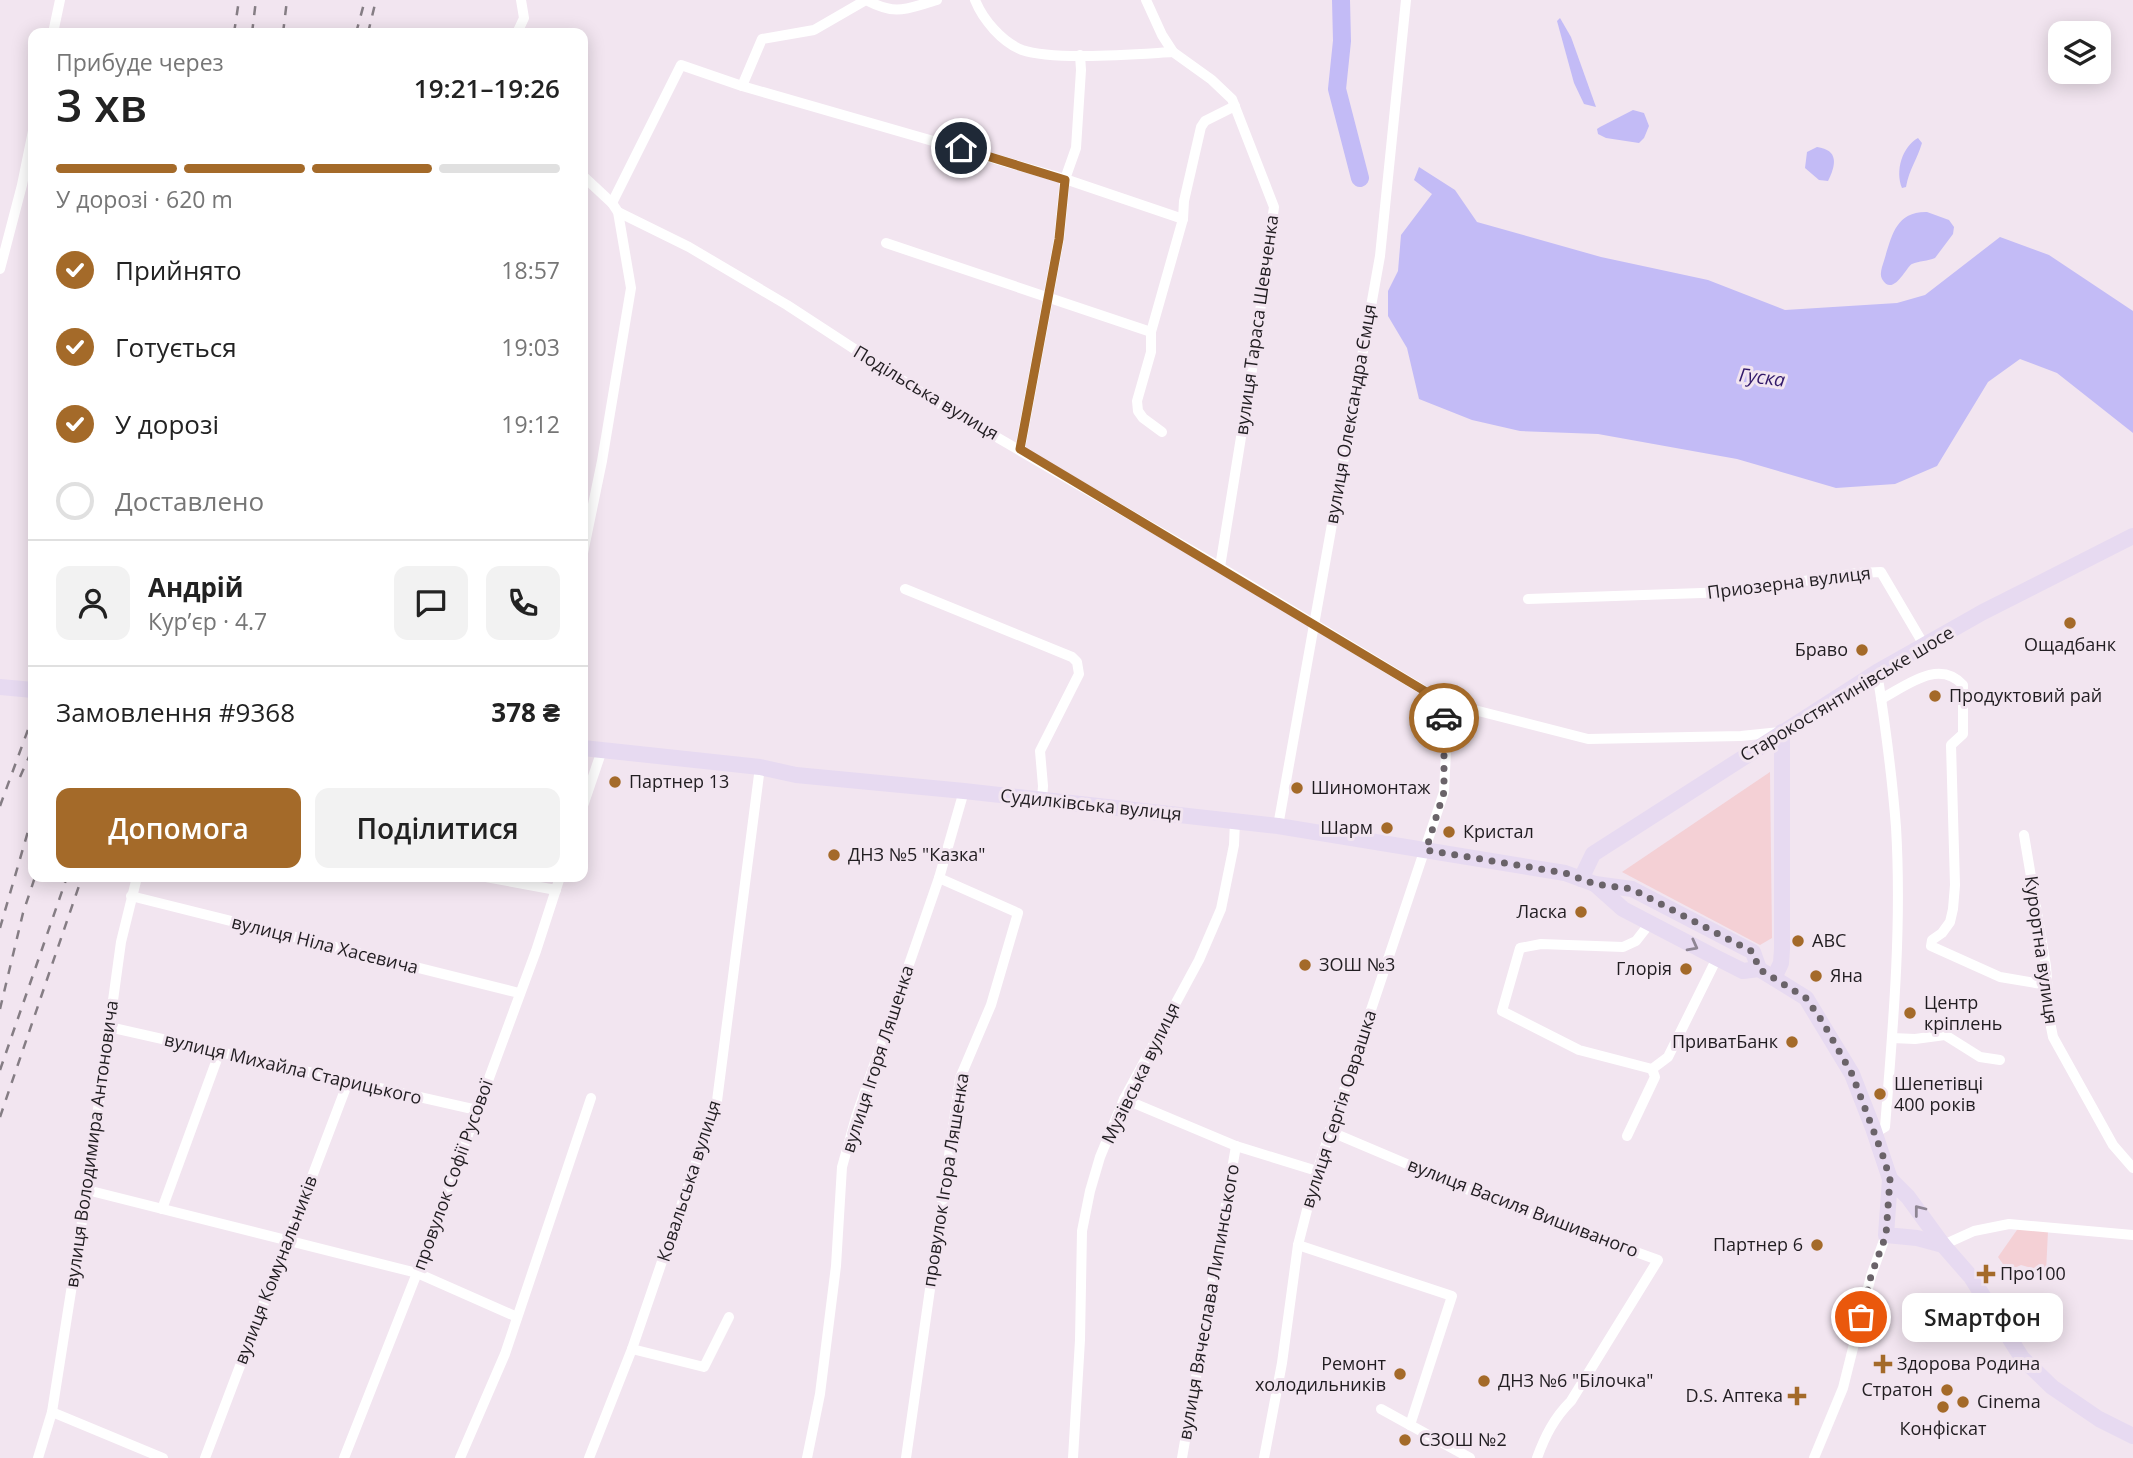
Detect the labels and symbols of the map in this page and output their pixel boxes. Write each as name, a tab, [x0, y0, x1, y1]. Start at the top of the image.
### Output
pin	[931, 118, 991, 178]
street label: вулиця Тараса Шевченка	[1229, 213, 1283, 436]
street label: вулиця Олександра Ємця	[1319, 302, 1381, 526]
street label: Подільська вулиця	[849, 339, 1004, 445]
water label: Гуска	[1737, 361, 1787, 393]
street label: Приозерна вулиця	[1706, 560, 1872, 604]
marker: Ощадбанк	[2062, 615, 2078, 631]
street label: Старокостянтинівське шосе	[1735, 620, 1958, 767]
place label: Ощадбанк	[2024, 632, 2117, 656]
place label: Браво	[1795, 637, 1848, 661]
marker: Браво	[1854, 642, 1870, 658]
courier	[1409, 683, 1479, 753]
place label: Продуктовий рай	[1949, 683, 2102, 707]
marker: Продуктовий рай	[1927, 688, 1943, 704]
place label: Партнер 13	[629, 769, 729, 793]
marker: Партнер 13	[607, 774, 623, 790]
place label: Шиномонтаж	[1311, 775, 1431, 799]
marker: Шиномонтаж	[1289, 780, 1305, 796]
street label: Судилківська вулиця	[999, 783, 1183, 825]
place label: Шарм	[1320, 815, 1373, 839]
place label: Кристал	[1463, 819, 1534, 843]
marker: Шарм	[1379, 820, 1395, 836]
marker: Кристал	[1441, 824, 1457, 840]
place label: ДНЗ №5 "Казка"	[848, 842, 985, 866]
marker: ДНЗ №5 "Казка"	[826, 847, 842, 863]
street label: Курортна вулиця	[2020, 874, 2064, 1026]
place label: Ласка	[1516, 899, 1567, 923]
marker: Ласка	[1573, 904, 1589, 920]
street label: вулиця Ніла Хасевича	[229, 909, 421, 979]
place label: АВС	[1812, 928, 1846, 952]
marker: АВС	[1790, 933, 1806, 949]
one-way arrow	[1686, 937, 1699, 951]
place label: ЗОШ №3	[1319, 952, 1395, 976]
place label: Глорія	[1616, 956, 1672, 980]
marker: ЗОШ №3	[1297, 957, 1313, 973]
marker: Глорія	[1678, 961, 1694, 977]
street label: вулиця Ігоря Ляшенка	[835, 962, 919, 1155]
place label: Яна	[1830, 963, 1863, 987]
marker: Яна	[1808, 968, 1824, 984]
place label: Центр кріплень	[1924, 990, 2002, 1035]
street label: Музівська вулиця	[1095, 998, 1185, 1147]
street label: вулиця Володимира Антоновича	[59, 999, 123, 1289]
marker: Центр кріплень	[1902, 1005, 1918, 1021]
street label: вулиця Сергія Оврашка	[1295, 1007, 1381, 1211]
street label: вулиця Михайла Старицького	[162, 1027, 424, 1109]
place label: ПриватБанк	[1672, 1029, 1779, 1053]
marker: ПриватБанк	[1784, 1034, 1800, 1050]
street label: провулок Ігора Ляшенка	[916, 1071, 974, 1288]
place label: Шепетівці 400 років	[1894, 1071, 1983, 1116]
street label: провулок Софії Русової	[406, 1076, 498, 1273]
marker: Шепетівці 400 років	[1872, 1086, 1888, 1102]
street label: Ковальська вулиця	[651, 1097, 726, 1265]
street label: вулиця Василя Вишиваного	[1405, 1152, 1642, 1262]
street label: вулиця Вячеслава Липинського	[1172, 1162, 1244, 1442]
street label: вулиця Комунальників	[228, 1172, 322, 1367]
one-way arrow	[1914, 1205, 1927, 1218]
place label: Партнер 6	[1713, 1232, 1803, 1256]
marker: Партнер 6	[1809, 1237, 1825, 1253]
place label: Про100	[2000, 1261, 2066, 1285]
marker: Про100	[1978, 1266, 1994, 1282]
pin	[1831, 1287, 1891, 1347]
callout: Sмартфон	[1903, 1292, 2064, 1342]
place label: Ремонт холодильників	[1255, 1351, 1387, 1396]
place label: Здорова Родина	[1897, 1351, 2040, 1375]
marker: Здорова Родина	[1875, 1356, 1891, 1372]
marker: Ремонт холодильників	[1392, 1366, 1408, 1382]
place label: ДНЗ №6 "Білочка"	[1498, 1368, 1653, 1392]
marker: ДНЗ №6 "Білочка"	[1476, 1373, 1492, 1389]
place label: Стратон	[1861, 1377, 1933, 1401]
marker: Стратон	[1939, 1382, 1955, 1398]
place label: D.S. Аптека	[1686, 1383, 1783, 1407]
marker: D.S. Аптека	[1789, 1388, 1805, 1404]
place label: Cinema	[1977, 1389, 2041, 1413]
marker: Cinema	[1955, 1394, 1971, 1410]
marker: Конфіскат	[1935, 1399, 1951, 1415]
place label: Конфіскат	[1899, 1416, 1987, 1440]
place label: СЗОШ №2	[1419, 1427, 1507, 1451]
marker: СЗОШ №2	[1397, 1432, 1413, 1448]

